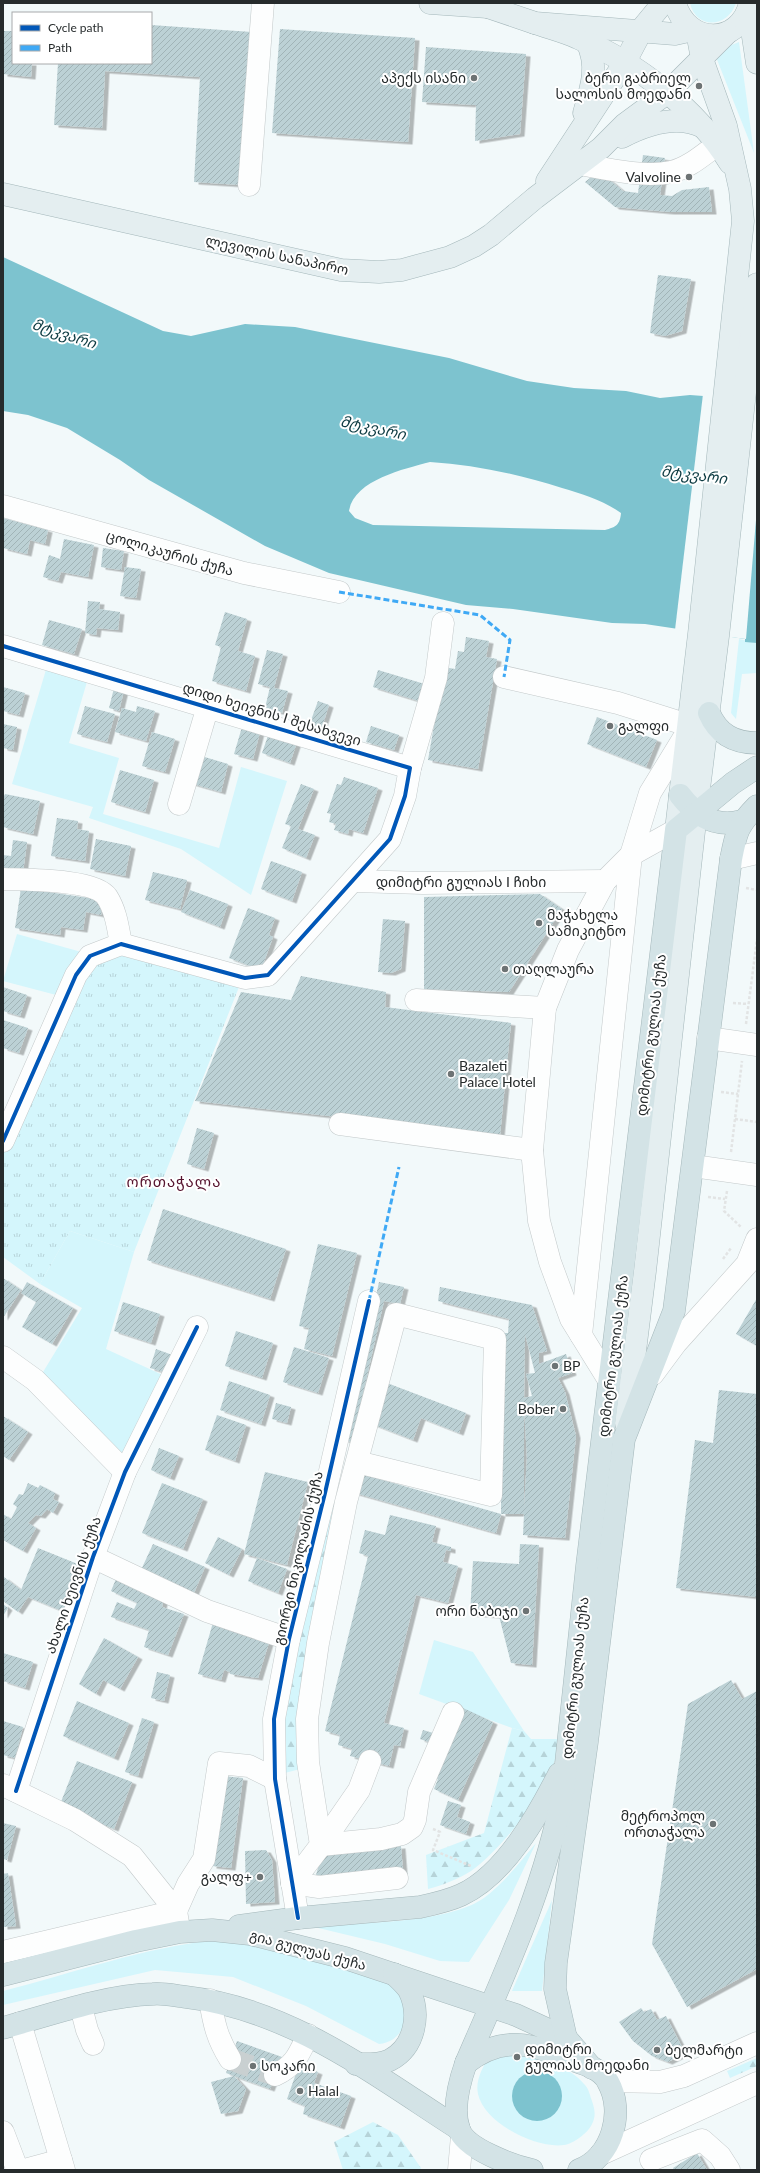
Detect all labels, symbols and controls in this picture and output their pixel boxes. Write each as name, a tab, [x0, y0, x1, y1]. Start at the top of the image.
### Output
legend	[12, 12, 152, 64]
text: Cycle path	[48, 20, 103, 35]
text: Path	[48, 40, 72, 55]
place label: აპექს ისანი	[381, 69, 466, 87]
place label: ბერი გაბრიელ სალოსის მოედანი	[555, 69, 691, 103]
marker: აპექს ისანი	[469, 73, 479, 83]
marker: ბერი გაბრიელ სალოსის მოედანი	[694, 81, 704, 91]
place label: Valvoline	[625, 168, 681, 185]
marker: Valvoline	[684, 172, 694, 182]
street label: ლევილის სანაპირო	[204, 231, 350, 279]
water label: მტკვარი	[30, 314, 100, 353]
water label: მტკვარი	[339, 411, 409, 444]
water label: მტკვარი	[660, 461, 729, 488]
street label: ცოლიკაურის ქუჩა	[104, 526, 236, 580]
street label: დიდი ხეივნის I შესახვევი	[180, 678, 364, 750]
place label: გალფი	[618, 717, 669, 735]
marker: გალფი	[605, 721, 615, 731]
street label: დიმიტრი გულიას I ჩიხი	[376, 873, 546, 891]
place label: მაჭახელა სამიკიტნო	[547, 906, 626, 940]
marker: მაჭახელა სამიკიტნო	[534, 918, 544, 928]
street label: დიმიტრი გულიას ქუჩა	[632, 953, 670, 1117]
place label: თაღლაურა	[513, 960, 594, 978]
marker: თაღლაურა	[500, 964, 510, 974]
place label: Bazaleti Palace Hotel	[459, 1057, 536, 1090]
marker: Bazaleti Palace Hotel	[446, 1069, 456, 1079]
district label: ორთაჭალა	[127, 1172, 221, 1191]
street label: დიმიტრი გულიას ქუჩა	[594, 1274, 632, 1438]
place label: BP	[563, 1357, 580, 1374]
marker: BP	[550, 1361, 560, 1371]
place label: Bober	[518, 1400, 555, 1417]
marker: Bober	[558, 1404, 568, 1414]
street label: გიორგი ნიკოლაძის ქუჩა	[269, 1469, 327, 1647]
street label: ახალი ხეივნის ქუჩა	[41, 1514, 105, 1656]
street label: დიმიტრი გულიას ქუჩა	[558, 1596, 592, 1760]
place label: ორი ნაბიჯი	[435, 1602, 518, 1620]
marker: ორი ნაბიჯი	[521, 1606, 531, 1616]
place label: მეტროპოლ ორთაჭალა	[621, 1807, 705, 1841]
marker: მეტროპოლ ორთაჭალა	[708, 1819, 718, 1829]
place label: გალფ+	[201, 1868, 252, 1886]
marker: გალფ+	[255, 1872, 265, 1882]
street label: გია გულუას ქუჩა	[248, 1926, 368, 1974]
place label: დიმიტრი გულიას მოედანი	[525, 2040, 649, 2074]
place label: ბელმარტი	[665, 2041, 743, 2059]
marker: ბელმარტი	[652, 2045, 662, 2055]
marker: დიმიტრი გულიას მოედანი	[512, 2052, 522, 2062]
place label: სოკარი	[261, 2057, 316, 2075]
marker: სოკარი	[248, 2061, 258, 2071]
place label: Halal	[308, 2082, 339, 2099]
marker: Halal	[295, 2086, 305, 2096]

